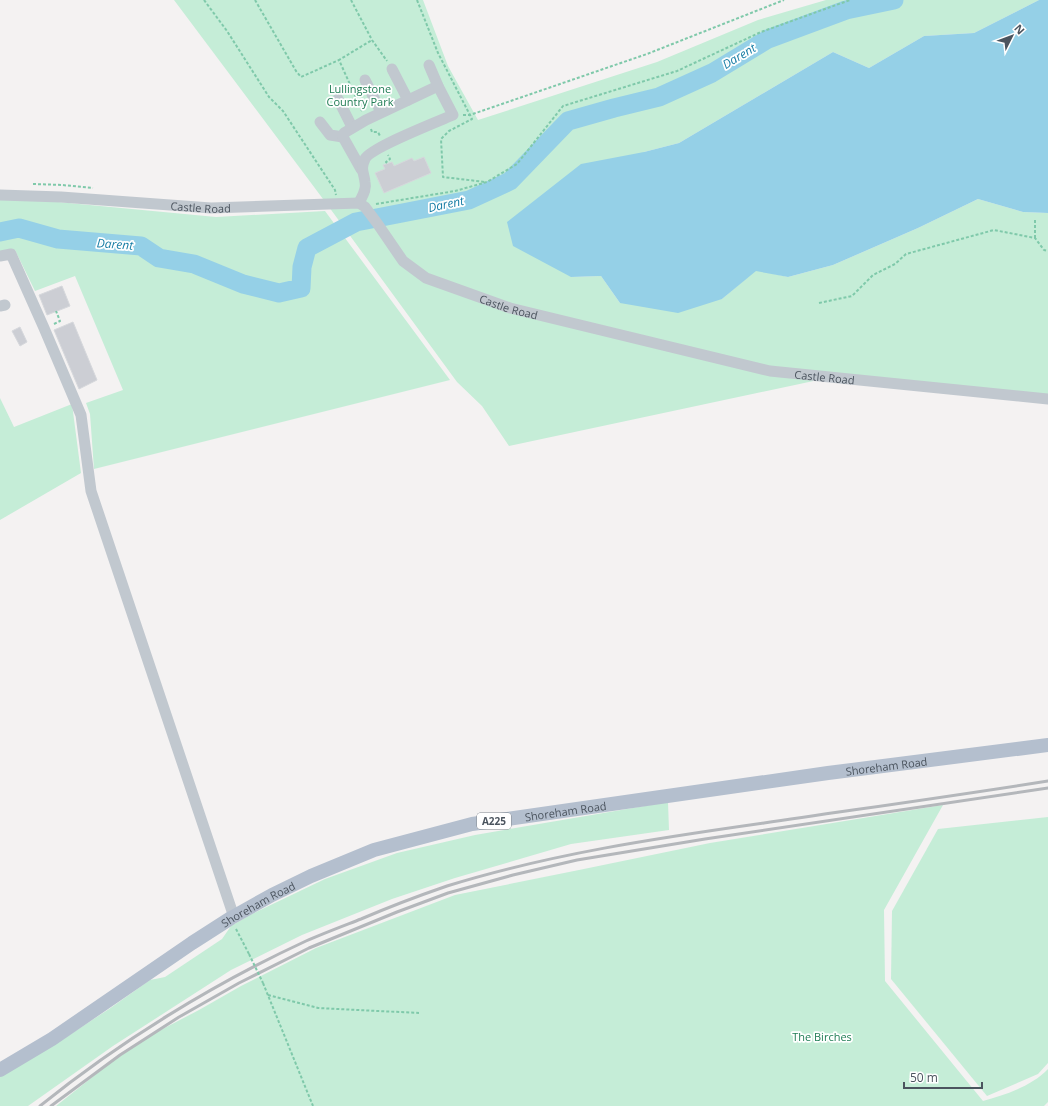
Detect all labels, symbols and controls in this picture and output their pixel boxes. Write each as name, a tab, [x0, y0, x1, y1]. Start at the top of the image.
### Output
north arrow	[992, 16, 1032, 56]
text: N	[1011, 21, 1028, 37]
water label: Darent	[719, 39, 760, 73]
park label: Lullingstone Country Park	[327, 81, 394, 109]
water label: Darent	[426, 192, 467, 216]
street label: Castle Road	[170, 198, 231, 216]
water label: Darent	[96, 234, 135, 254]
street label: Castle Road	[478, 290, 540, 322]
street label: Castle Road	[794, 366, 855, 387]
street label: Shoreham Road	[845, 753, 928, 778]
street label: Shoreham Road	[524, 797, 607, 824]
road number: A225	[477, 813, 511, 829]
street label: Shoreham Road	[218, 878, 297, 930]
park label: The Birches	[792, 1029, 852, 1044]
scale bar	[904, 1064, 982, 1090]
text: 50 m	[910, 1069, 938, 1086]

